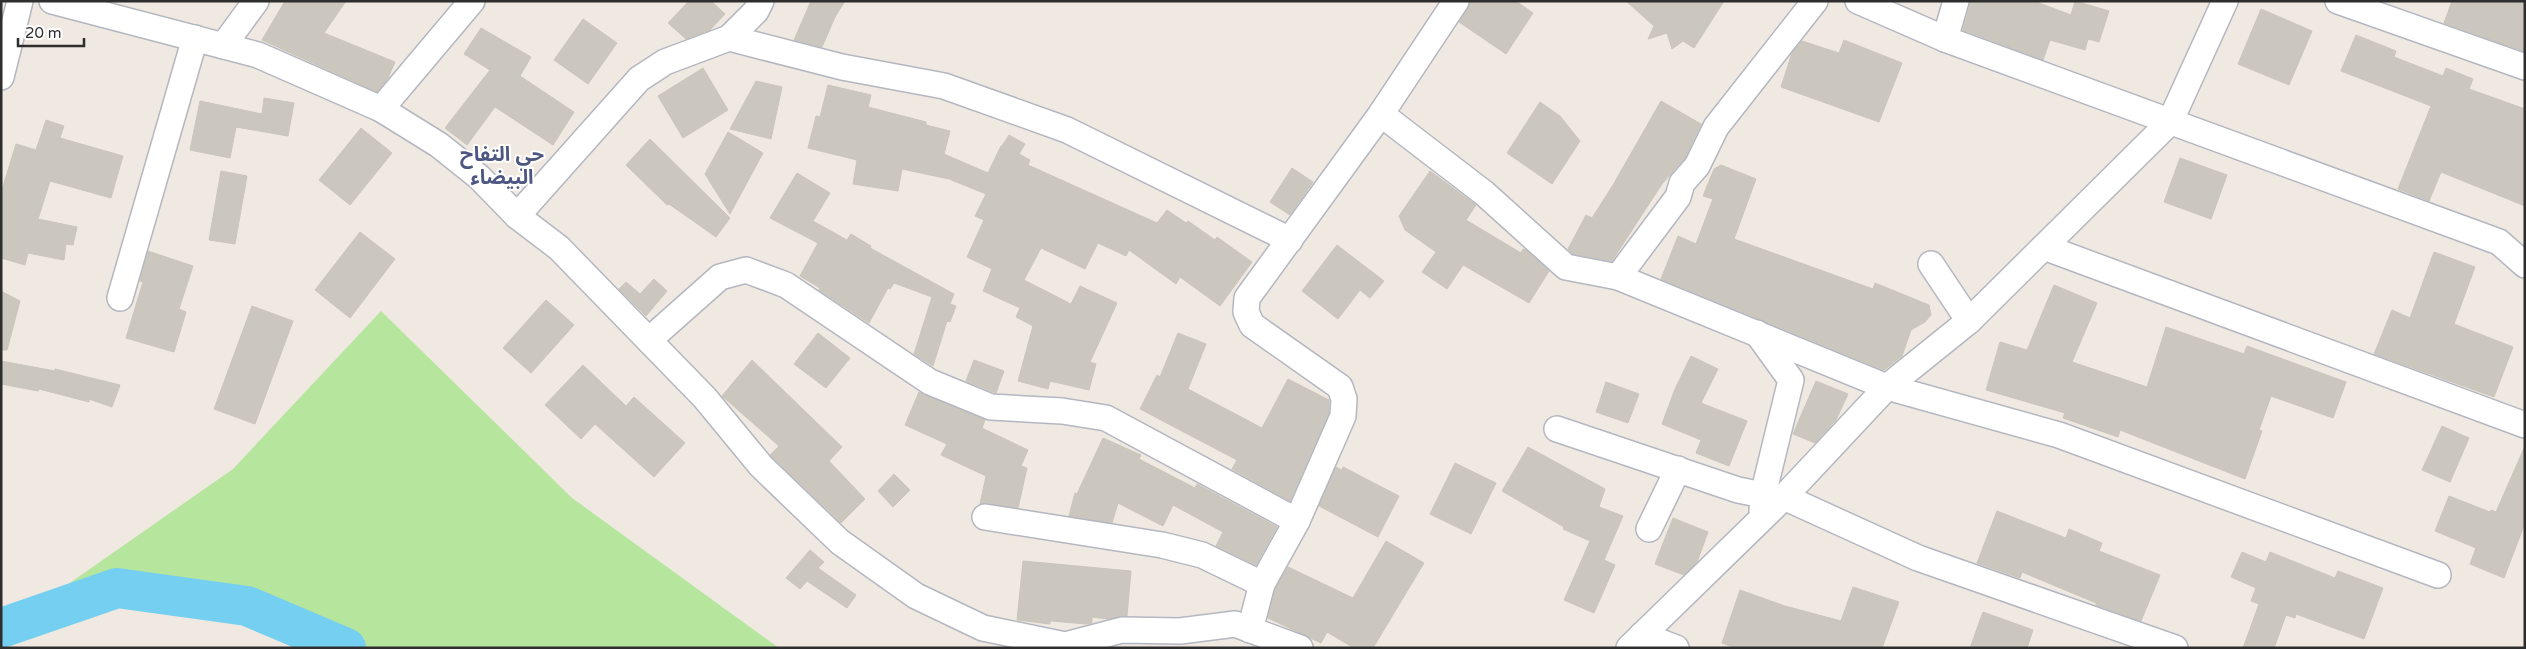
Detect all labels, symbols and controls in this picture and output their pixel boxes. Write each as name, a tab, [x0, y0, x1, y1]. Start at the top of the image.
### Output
scale bar	[18, 15, 84, 47]
text: 20 m	[25, 24, 62, 42]
district label: حي التفاح البيضاء	[460, 143, 544, 190]

